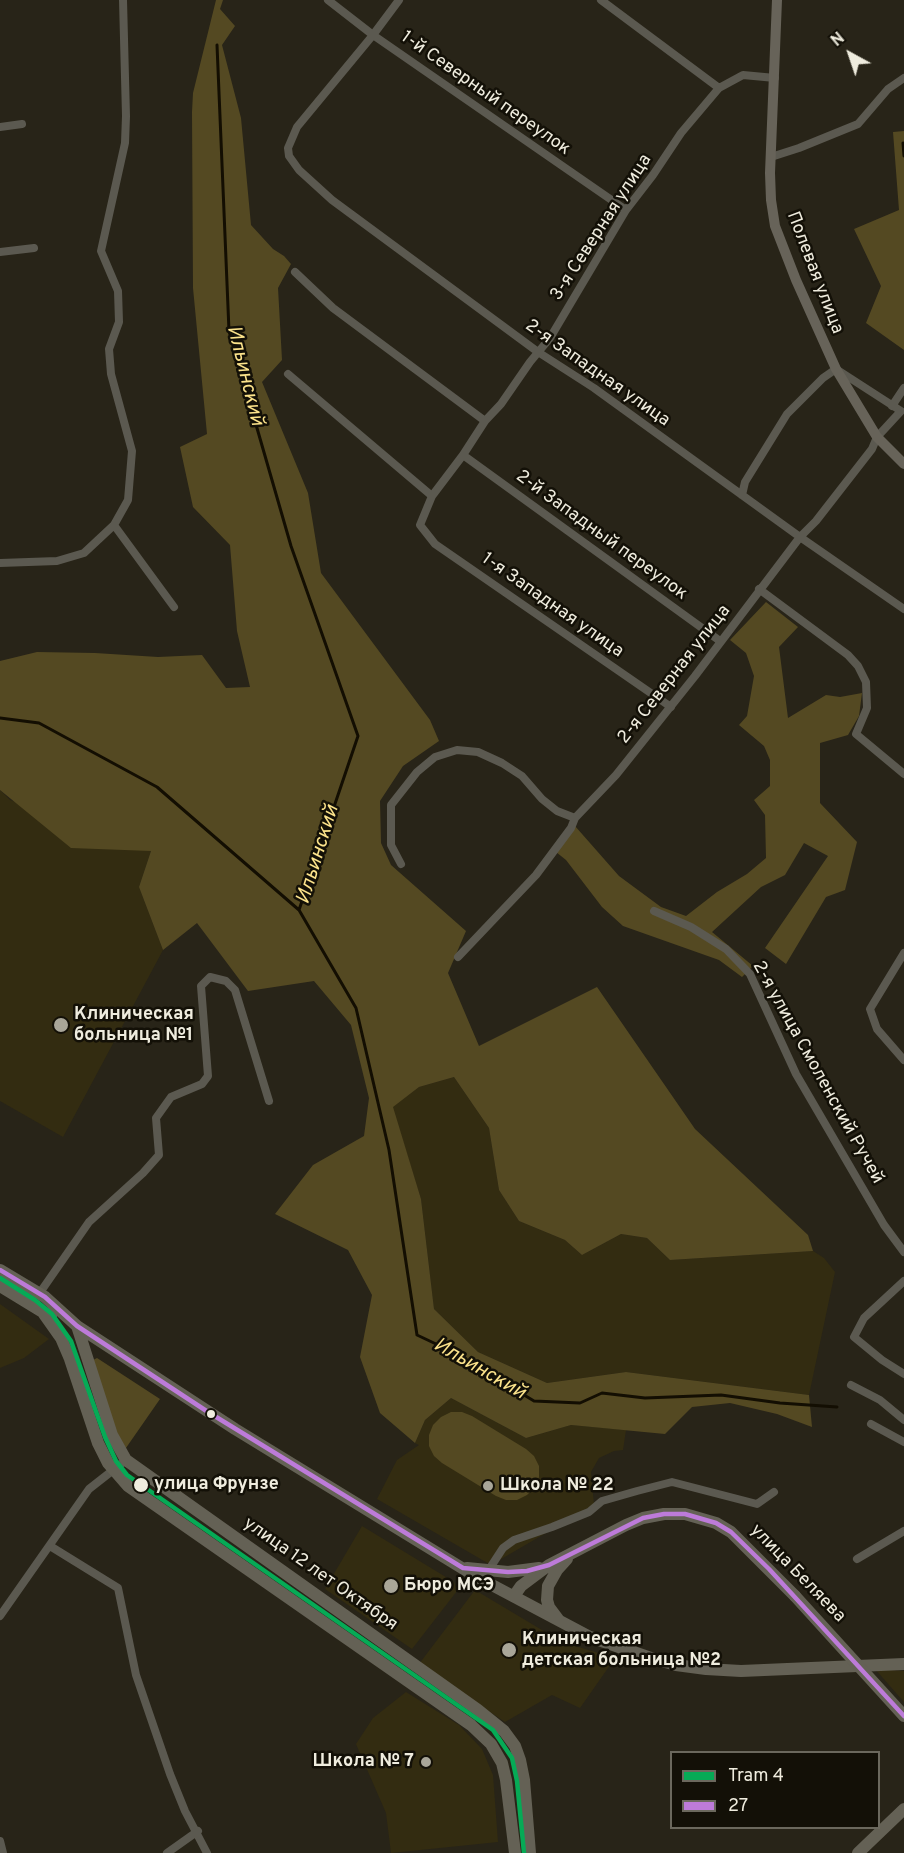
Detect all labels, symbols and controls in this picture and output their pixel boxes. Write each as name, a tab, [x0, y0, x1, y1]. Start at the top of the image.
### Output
north arrow	[820, 24, 880, 84]
street label: 1-й Северный переулок	[396, 27, 574, 161]
text: N	[828, 29, 849, 52]
street label: 3-я Северная улица	[547, 151, 657, 305]
street label: Полевая улица	[781, 209, 847, 337]
street label: 2-я Западная улица	[520, 316, 674, 432]
water label: Ильинский	[220, 323, 268, 429]
street label: 2-й Западный переулок	[511, 466, 691, 606]
street label: 1-я Западная улица	[477, 549, 627, 663]
street label: 2-я Северная улица	[614, 601, 736, 749]
water label: Ильинский	[293, 803, 345, 907]
street label: 2-я улица Смоленский Ручей	[747, 958, 887, 1188]
place label: Клиническая больница №1	[74, 1004, 194, 1046]
marker: Клиническая больница №1	[52, 1016, 70, 1034]
water label: Ильинский	[429, 1334, 529, 1406]
unlabelled marker	[205, 1408, 217, 1420]
place label: улица Фрунзе	[154, 1474, 279, 1496]
place label: Школа № 22	[500, 1475, 614, 1497]
marker: улица Фрунзе	[132, 1476, 150, 1494]
marker: Школа № 22	[481, 1479, 495, 1493]
street label: улица 12 лет Октября	[239, 1514, 401, 1636]
street label: улица Беляева	[745, 1520, 849, 1628]
place label: Бюро МСЭ	[404, 1575, 494, 1597]
marker: Бюро МСЭ	[382, 1577, 400, 1595]
place label: Клиническая детская больница №2	[522, 1629, 721, 1672]
marker: Клиническая детская больница №2	[500, 1641, 518, 1659]
place label: Школа № 7	[313, 1751, 414, 1773]
legend	[670, 1751, 880, 1829]
marker: Школа № 7	[419, 1755, 433, 1769]
text: Tram 4	[728, 1765, 784, 1788]
text: 27	[728, 1795, 748, 1818]

